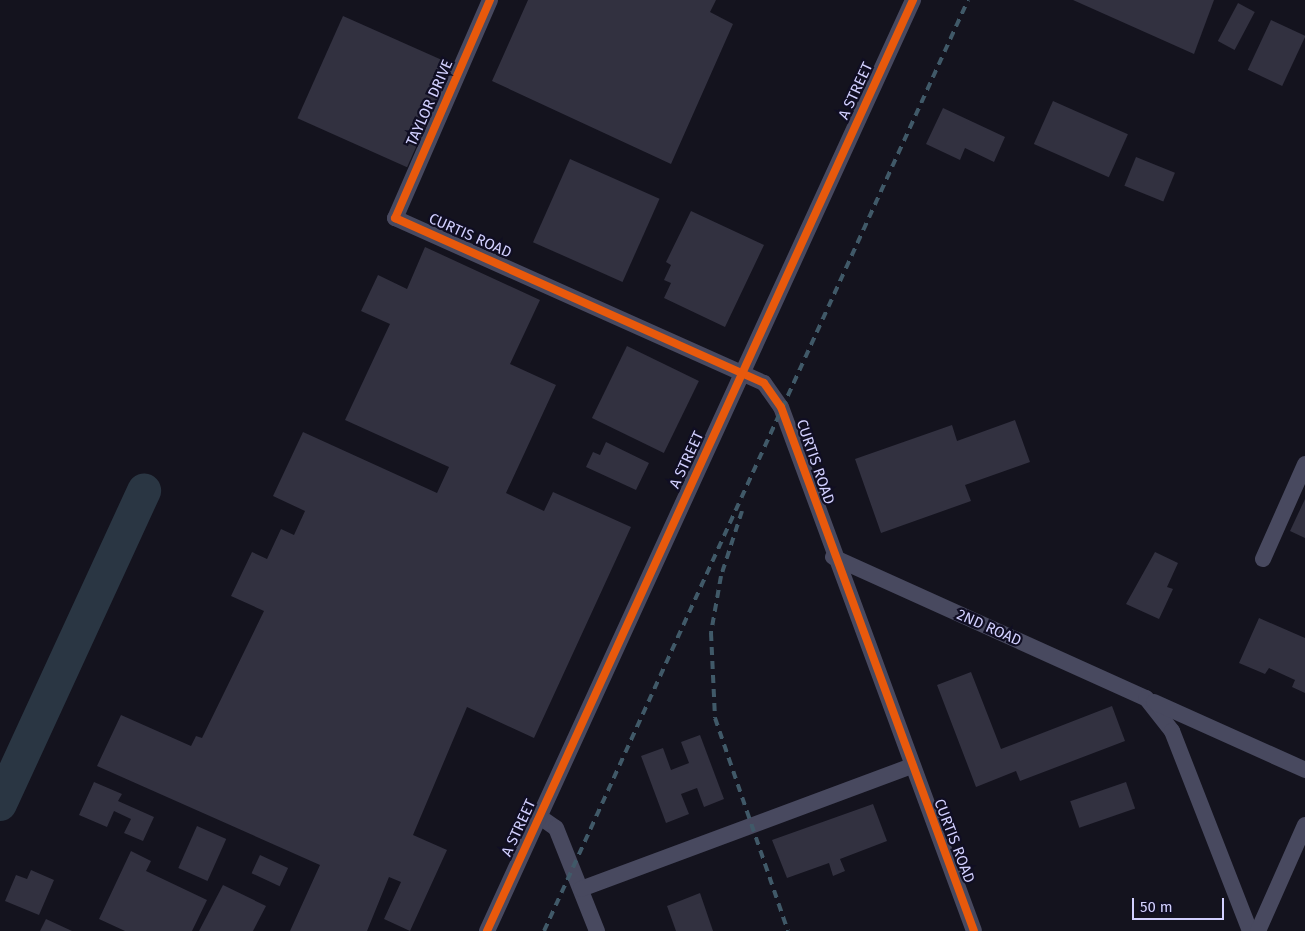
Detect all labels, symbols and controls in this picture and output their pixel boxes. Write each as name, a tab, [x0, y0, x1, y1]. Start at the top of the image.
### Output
street label: TAYLOR DRIVE	[403, 57, 457, 149]
street label: A STREET	[835, 60, 877, 122]
street label: CURTIS ROAD	[426, 210, 514, 262]
street label: CURTIS ROAD	[792, 417, 838, 507]
street label: A STREET	[666, 429, 708, 491]
street label: 2ND ROAD	[954, 606, 1024, 650]
street label: CURTIS ROAD	[930, 796, 978, 886]
street label: A STREET	[498, 797, 540, 859]
scale bar	[1135, 888, 1228, 920]
text: 50 m	[1140, 898, 1173, 916]

